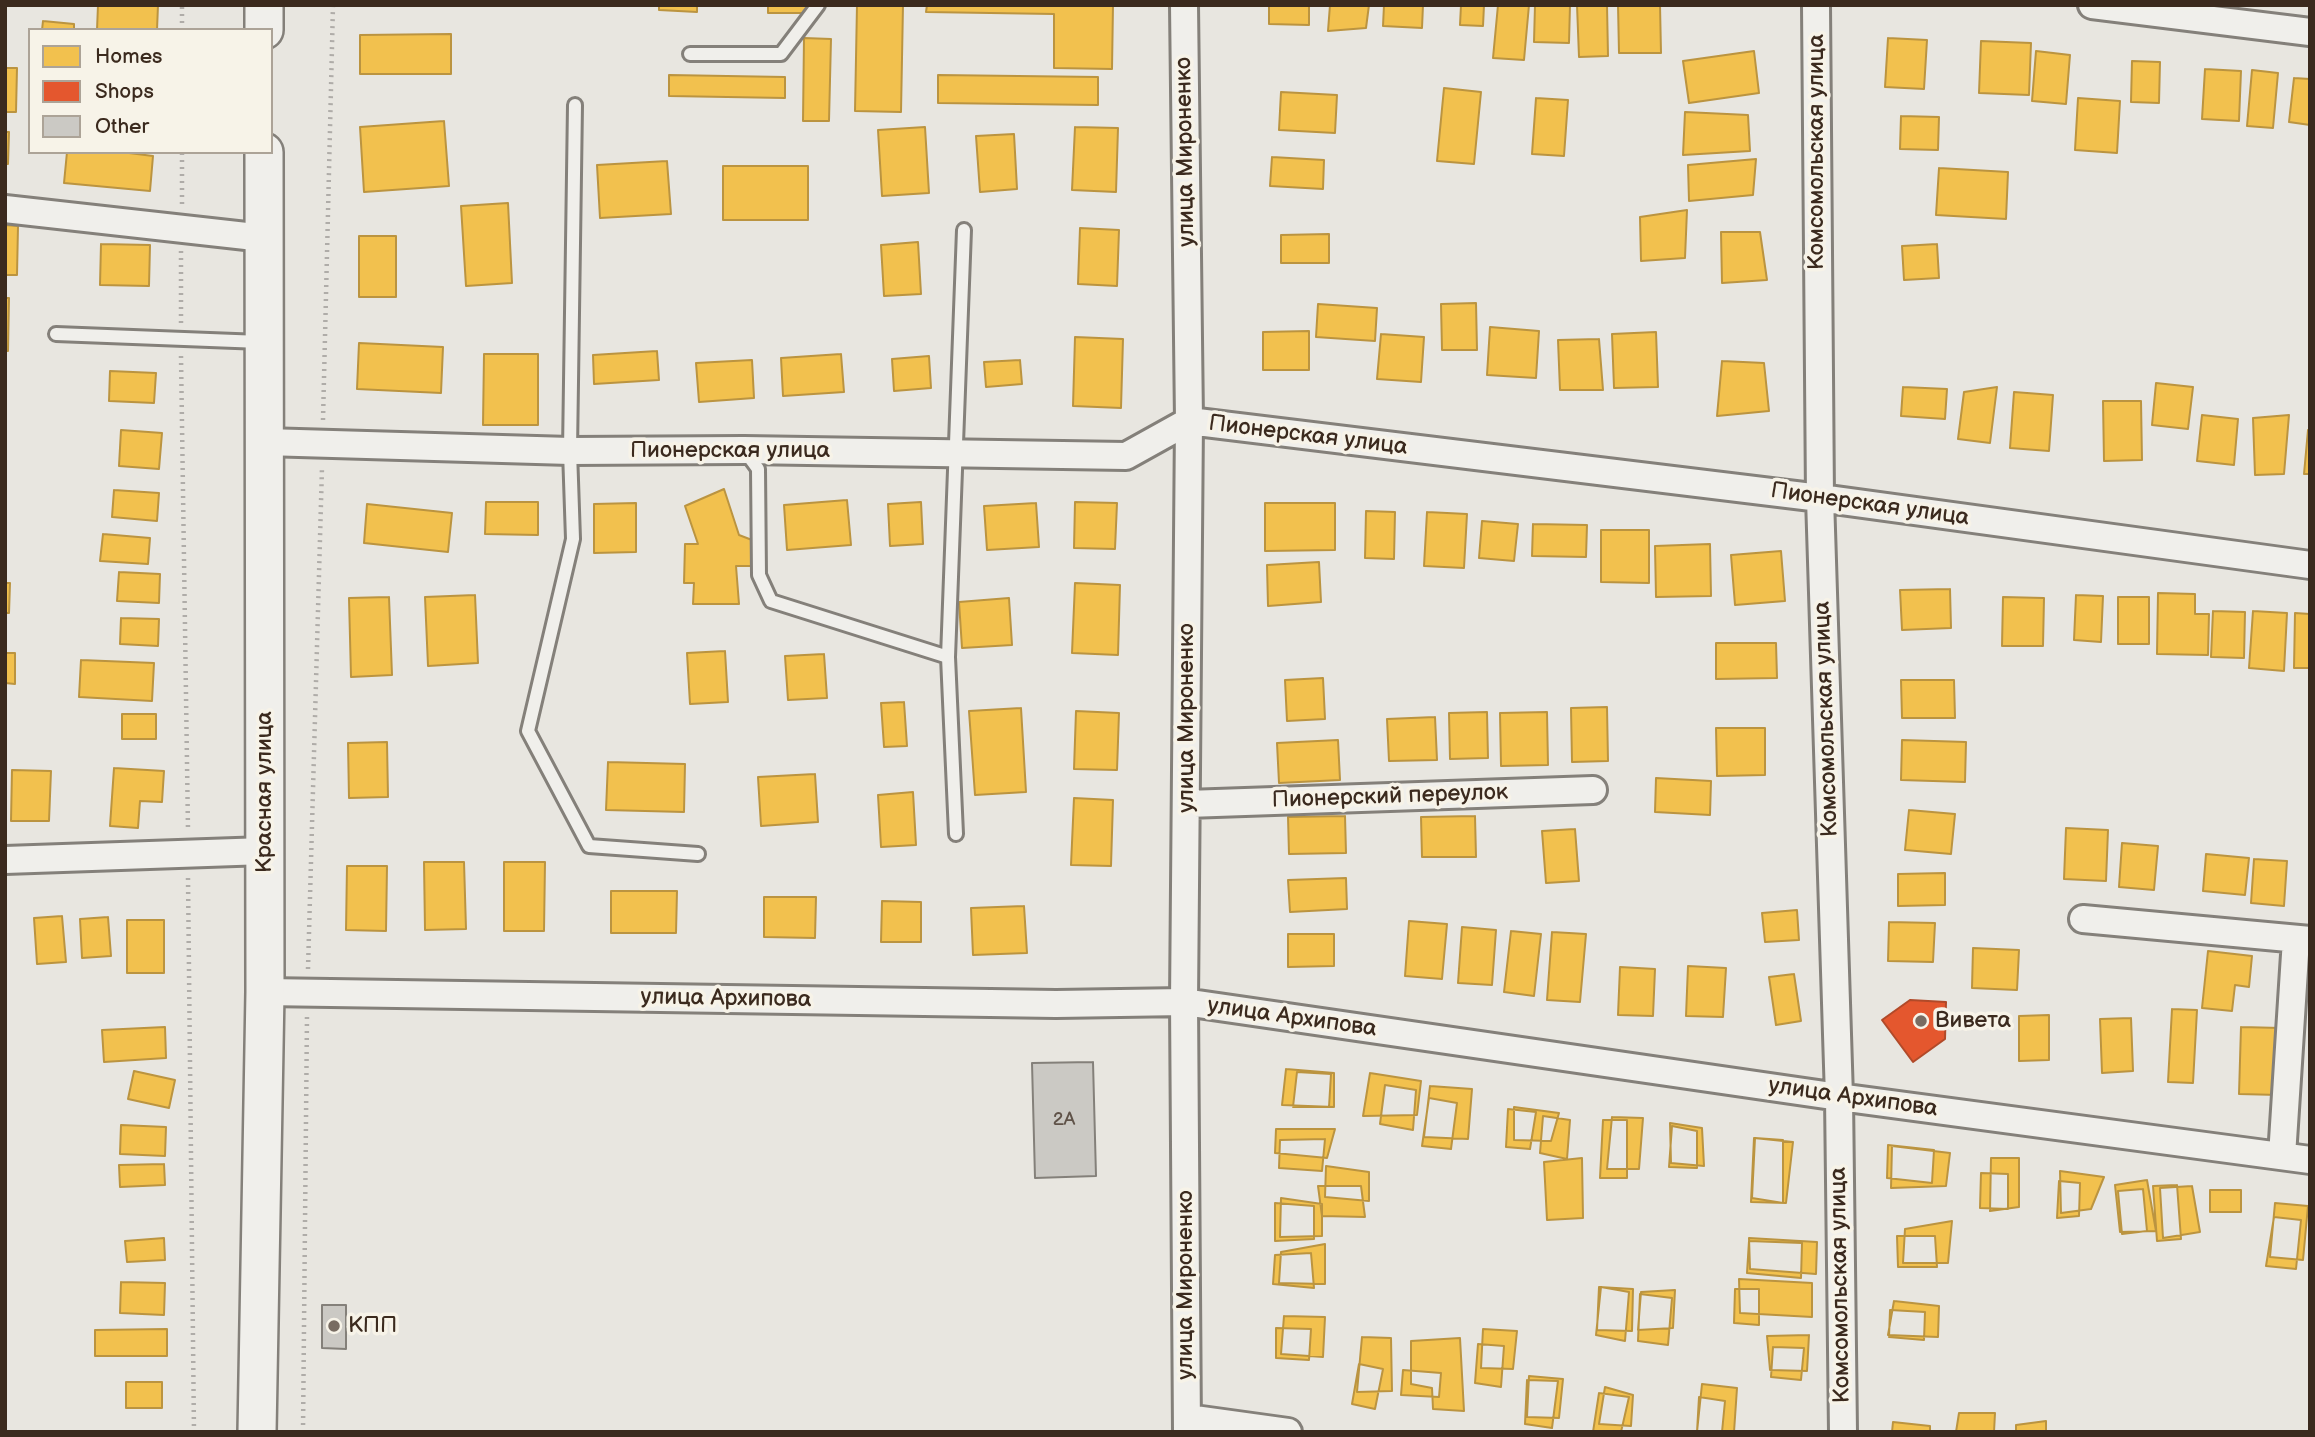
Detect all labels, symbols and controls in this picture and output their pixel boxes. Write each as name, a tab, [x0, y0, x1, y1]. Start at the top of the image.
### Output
legend	[28, 28, 273, 154]
street label: Комсомольская улица	[1803, 34, 1831, 270]
text: Homes	[95, 44, 163, 69]
street label: улица Мироненко	[1171, 57, 1201, 247]
text: Shops	[95, 79, 154, 104]
text: Other	[95, 114, 149, 139]
street label: Пионерская улица	[1207, 410, 1409, 462]
street label: Пионерская улица	[630, 437, 830, 465]
street label: Пионерская улица	[1769, 477, 1971, 533]
street label: Комсомольская улица	[1809, 601, 1845, 837]
street label: улица Мироненко	[1173, 623, 1201, 813]
street label: Красная улица	[251, 711, 279, 873]
street label: Пионерский переулок	[1271, 779, 1509, 815]
street label: улица Архипова	[640, 984, 812, 1014]
street label: улица Архипова	[1206, 992, 1378, 1044]
place label: Вивета	[1935, 1007, 2011, 1035]
marker: Вивета	[1913, 1013, 1929, 1029]
street label: улица Архипова	[1767, 1072, 1939, 1124]
house number: 2А	[1053, 1109, 1075, 1131]
street label: Комсомольская улица	[1825, 1167, 1857, 1403]
street label: улица Мироненко	[1172, 1190, 1200, 1380]
place label: КПП	[348, 1312, 397, 1340]
marker: КПП	[326, 1318, 342, 1334]

